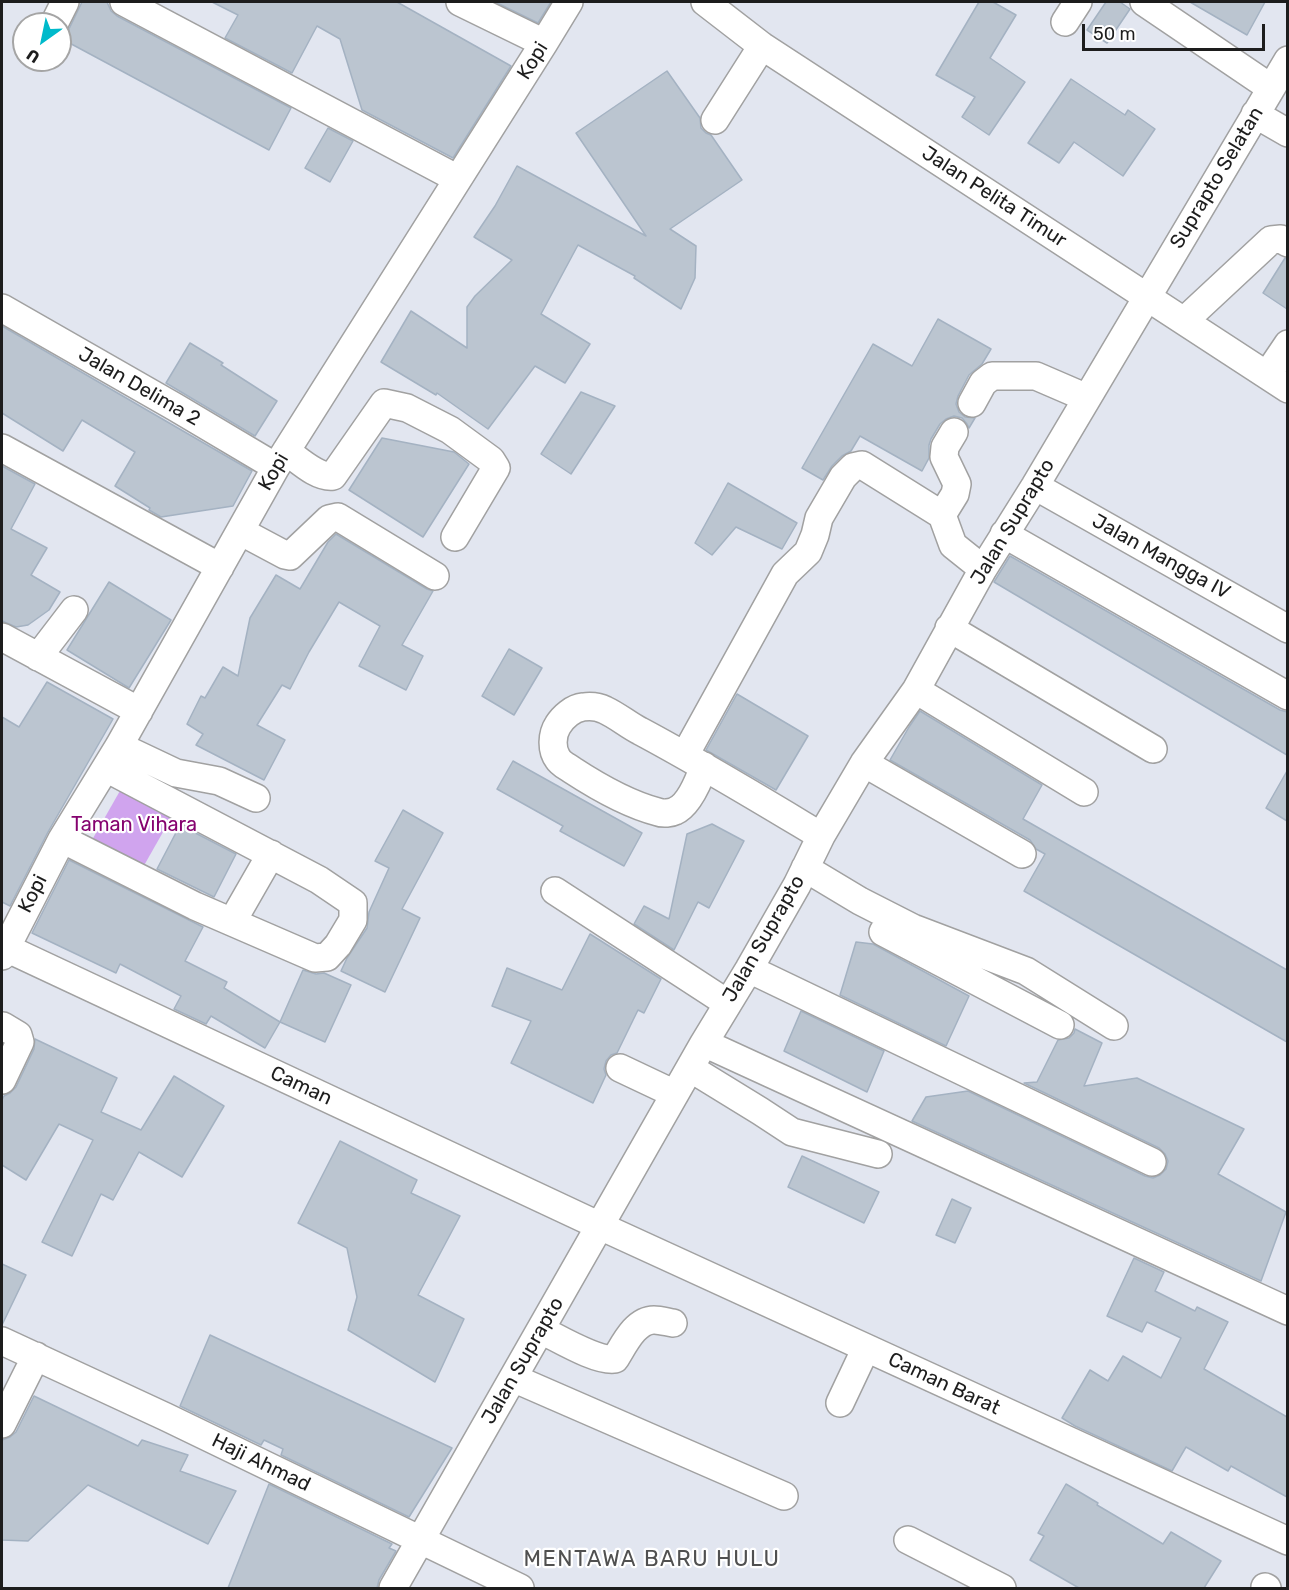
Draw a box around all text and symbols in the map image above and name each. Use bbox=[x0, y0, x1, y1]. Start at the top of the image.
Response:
north arrow bbox=[12, 12, 72, 72]
scale bar bbox=[1085, 12, 1268, 50]
text: 50 m bbox=[1093, 23, 1136, 45]
street label: Kopi bbox=[512, 38, 554, 84]
text: U bbox=[23, 45, 43, 67]
street label: Suprapto Selatan bbox=[1165, 103, 1269, 253]
street label: Jalan Pelita Timur bbox=[917, 141, 1071, 253]
street label: Jalan Delima 2 bbox=[74, 342, 204, 432]
street label: Kopi bbox=[254, 449, 294, 495]
street label: Jalan Suprapto bbox=[966, 455, 1060, 589]
street label: Jalan Mangga IV bbox=[1088, 509, 1234, 605]
park label: Taman Vihara bbox=[71, 813, 197, 837]
street label: Kopi bbox=[13, 871, 53, 917]
street label: Jalan Suprapto bbox=[718, 871, 810, 1007]
street label: Caman bbox=[266, 1061, 336, 1111]
street label: Jalan Suprapto bbox=[477, 1293, 569, 1429]
street label: Caman Barat bbox=[884, 1348, 1004, 1420]
street label: Haji Ahmad bbox=[208, 1429, 314, 1497]
district label: MENTAWA BARU HULU bbox=[523, 1547, 781, 1573]

